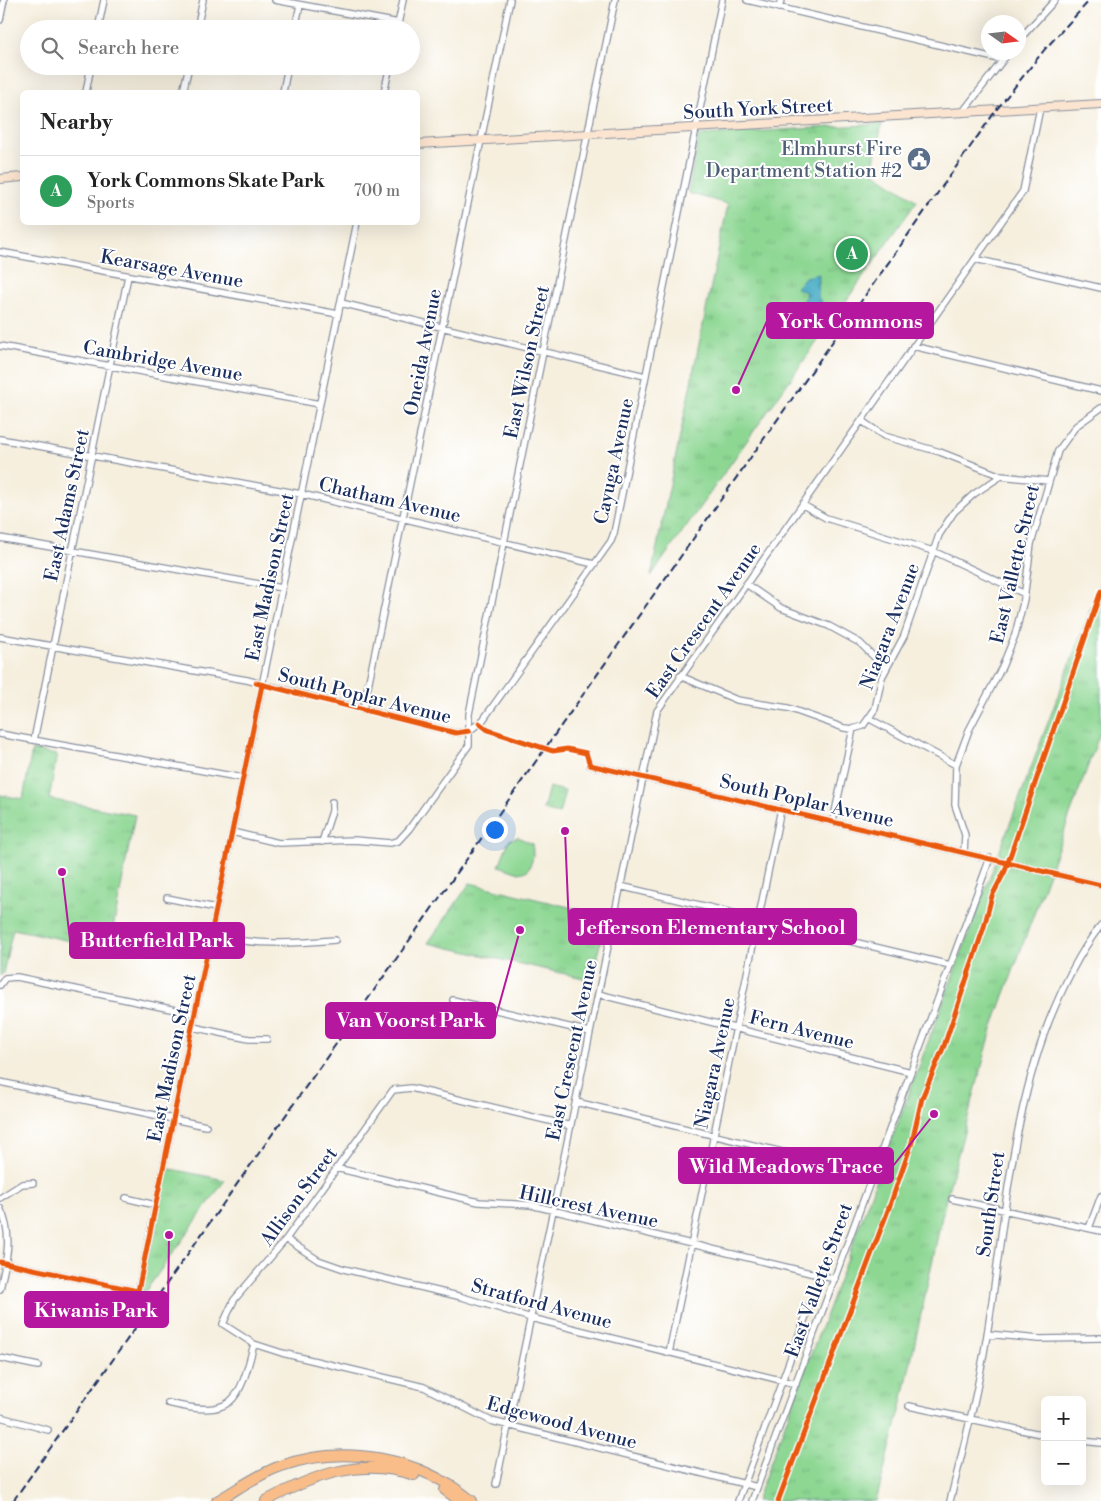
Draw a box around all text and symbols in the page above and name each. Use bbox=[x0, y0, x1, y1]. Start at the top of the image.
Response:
north arrow bbox=[981, 15, 1026, 60]
search box bbox=[20, 20, 420, 75]
icon: search bbox=[38, 34, 66, 62]
text: Search here bbox=[78, 36, 179, 60]
street label: South York Street bbox=[683, 93, 834, 125]
text: Nearby bbox=[40, 110, 113, 136]
place label: Elmhurst Fire Department Station #2 bbox=[706, 137, 902, 183]
public building icon: Elmhurst Fire Department Station #2 bbox=[906, 146, 932, 172]
text: York Commons Skate Park bbox=[87, 169, 325, 193]
text: A bbox=[50, 181, 62, 201]
text: 700 m bbox=[354, 181, 400, 201]
text: Sports bbox=[87, 193, 134, 213]
pin: A bbox=[836, 235, 868, 273]
street label: Kearsage Avenue bbox=[98, 245, 245, 293]
street label: East Wilson Street bbox=[499, 283, 555, 441]
street label: Oneida Avenue bbox=[399, 287, 447, 418]
callout: York Commons bbox=[767, 303, 933, 338]
text: York Commons bbox=[777, 310, 923, 335]
street label: Cambridge Avenue bbox=[81, 335, 244, 387]
street label: Cayuga Avenue bbox=[589, 396, 639, 527]
street label: East Adams Street bbox=[39, 426, 95, 584]
street label: Chatham Avenue bbox=[316, 472, 463, 528]
street label: East Vallette Street bbox=[985, 482, 1045, 646]
street label: East Madison Street bbox=[240, 491, 300, 663]
street label: East Crescent Avenue bbox=[641, 538, 767, 703]
street label: Niagara Avenue bbox=[855, 560, 925, 693]
street label: South Poplar Avenue bbox=[276, 663, 454, 729]
street label: South Poplar Avenue bbox=[717, 769, 896, 833]
your location bbox=[482, 817, 508, 843]
callout: Jefferson Elementary School bbox=[569, 909, 856, 944]
text: Jefferson Elementary School bbox=[575, 916, 846, 941]
callout: Butterfield Park bbox=[70, 923, 244, 958]
text: Butterfield Park bbox=[80, 929, 235, 954]
street label: East Crescent Avenue bbox=[541, 957, 603, 1143]
street label: East Madison Street bbox=[142, 972, 202, 1144]
street label: Niagara Avenue bbox=[689, 995, 741, 1131]
callout: Van Voorst Park bbox=[326, 1003, 495, 1038]
street label: Fern Avenue bbox=[747, 1005, 857, 1055]
text: Van Voorst Park bbox=[336, 1009, 486, 1034]
street label: Allison Street bbox=[254, 1142, 343, 1252]
callout: Wild Meadows Trace bbox=[679, 1148, 893, 1183]
street label: South Street bbox=[972, 1150, 1010, 1258]
text: Wild Meadows Trace bbox=[688, 1155, 883, 1180]
street label: Hillcrest Avenue bbox=[517, 1181, 661, 1233]
street label: East Vallette Street bbox=[780, 1200, 858, 1361]
street label: Stratford Avenue bbox=[469, 1274, 615, 1334]
callout: Kiwanis Park bbox=[25, 1292, 168, 1327]
text: Kiwanis Park bbox=[34, 1299, 159, 1324]
street label: Edgewood Avenue bbox=[484, 1391, 640, 1455]
map controls bbox=[1041, 1396, 1086, 1486]
button: + bbox=[1041, 1396, 1086, 1441]
button: − bbox=[1041, 1441, 1086, 1486]

